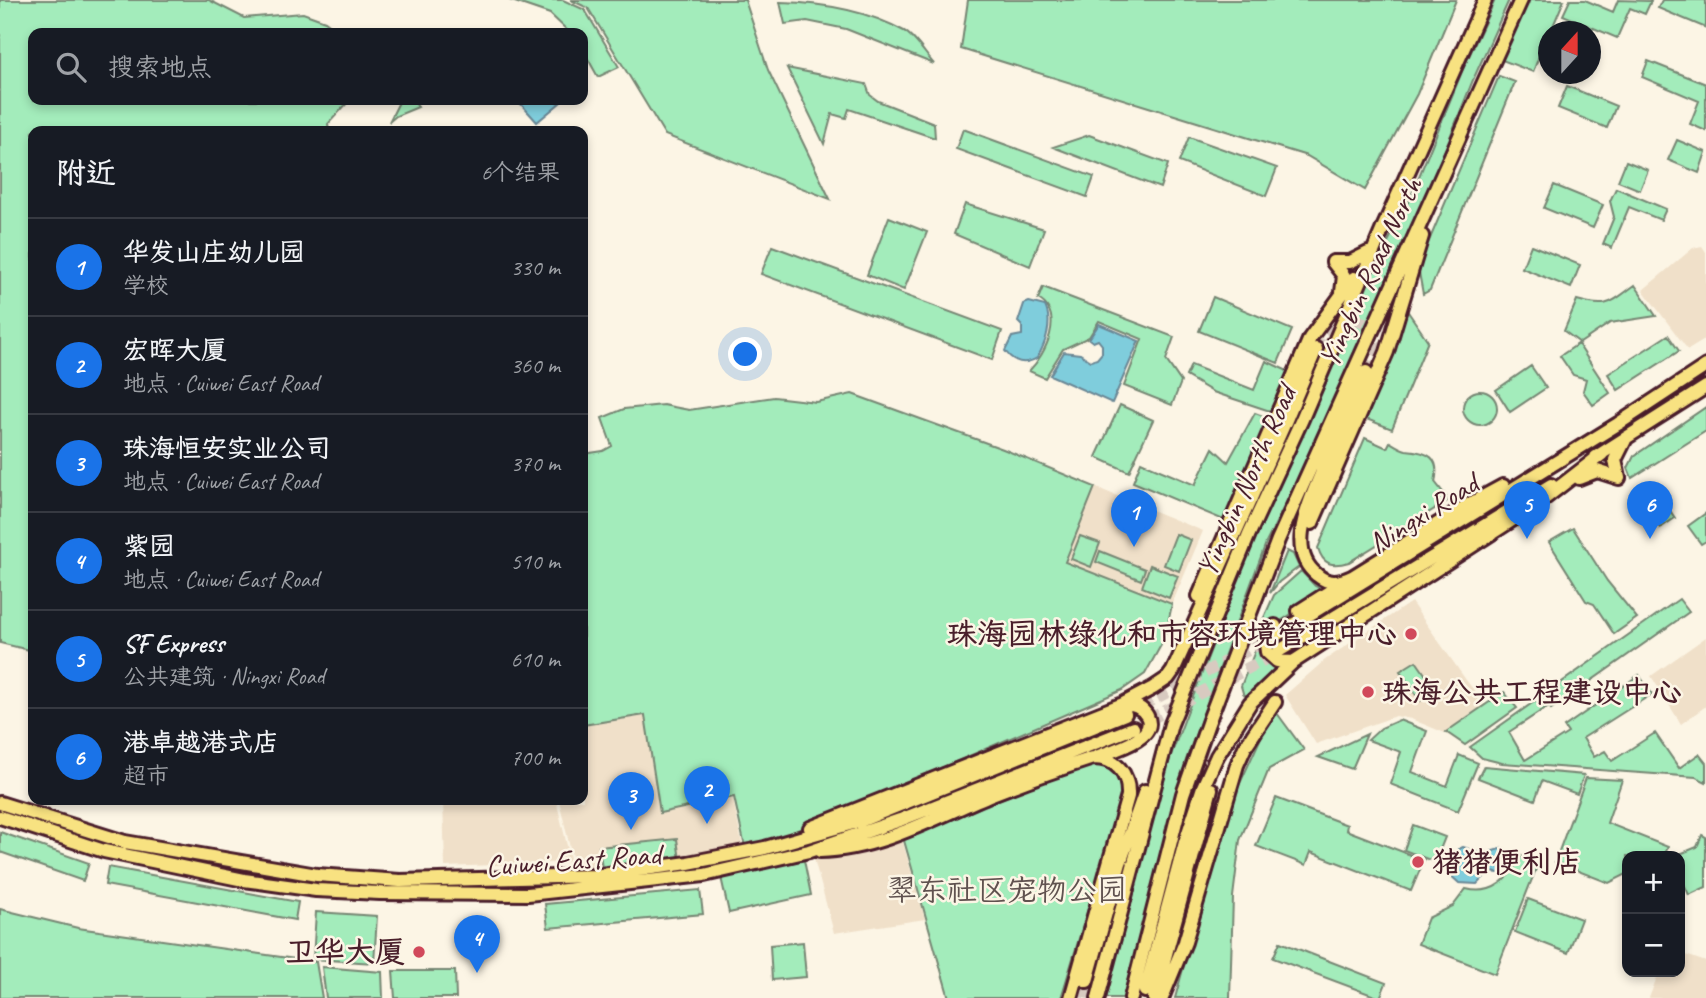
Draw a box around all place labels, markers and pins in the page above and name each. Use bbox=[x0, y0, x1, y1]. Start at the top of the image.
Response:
pin: 5 bbox=[1504, 481, 1550, 539]
pin: 6 bbox=[1627, 481, 1673, 539]
pin: 1 bbox=[1111, 489, 1157, 547]
place label: 珠海园林绿化和市容环境管理中心 bbox=[947, 615, 1397, 653]
marker: 珠海园林绿化和市容环境管理中心 bbox=[1403, 626, 1419, 642]
place label: 珠海公共工程建设中心 bbox=[1382, 673, 1682, 711]
marker: 珠海公共工程建设中心 bbox=[1360, 684, 1376, 700]
pin: 2 bbox=[684, 766, 730, 824]
pin: 3 bbox=[608, 772, 654, 830]
place label: 猪猪便利店 bbox=[1432, 843, 1582, 881]
marker: 猪猪便利店 bbox=[1410, 854, 1426, 870]
pin: 4 bbox=[454, 915, 500, 973]
place label: 卫华大厦 bbox=[285, 933, 405, 971]
marker: 卫华大厦 bbox=[411, 944, 427, 960]

